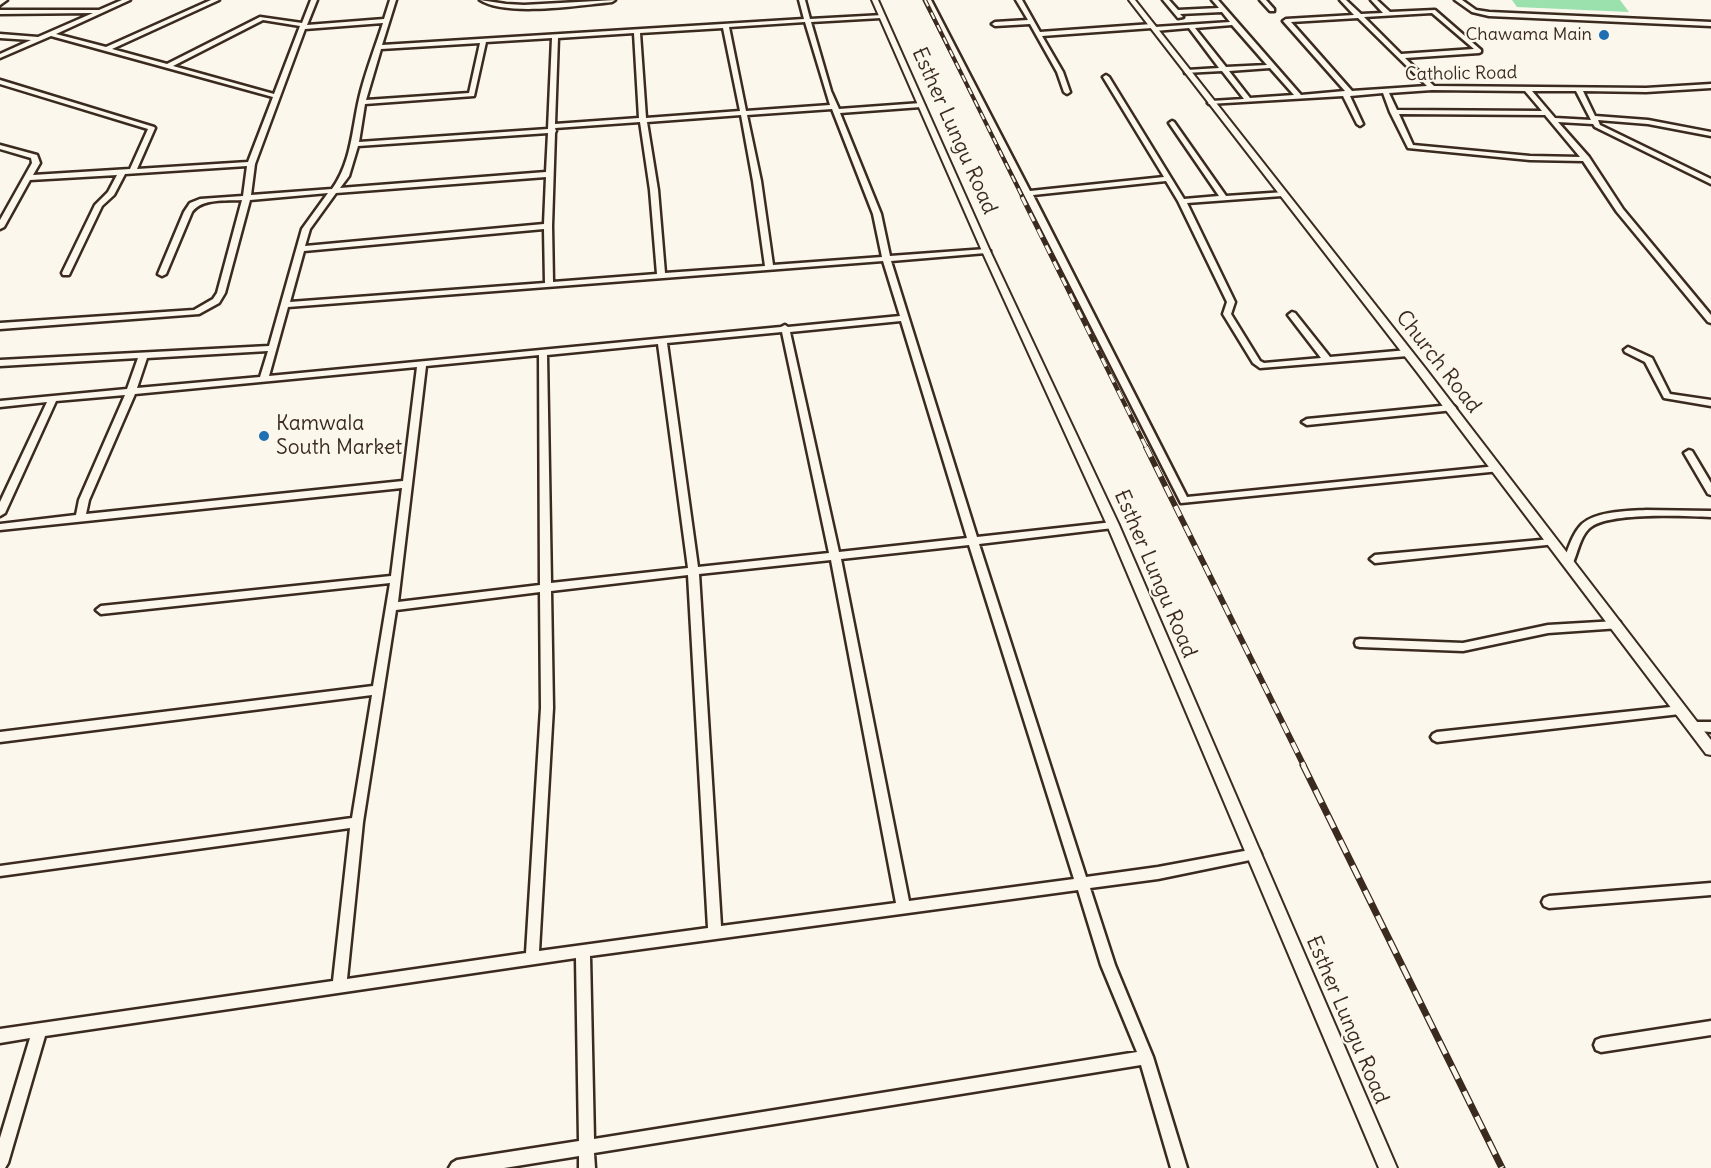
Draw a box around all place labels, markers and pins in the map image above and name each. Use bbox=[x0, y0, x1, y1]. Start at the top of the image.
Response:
place label: Chawama Main bbox=[1466, 24, 1592, 46]
marker: Chawama Main bbox=[1597, 28, 1611, 42]
place label: Kamwala South Market bbox=[276, 411, 402, 461]
marker: Kamwala South Market bbox=[257, 429, 271, 443]

